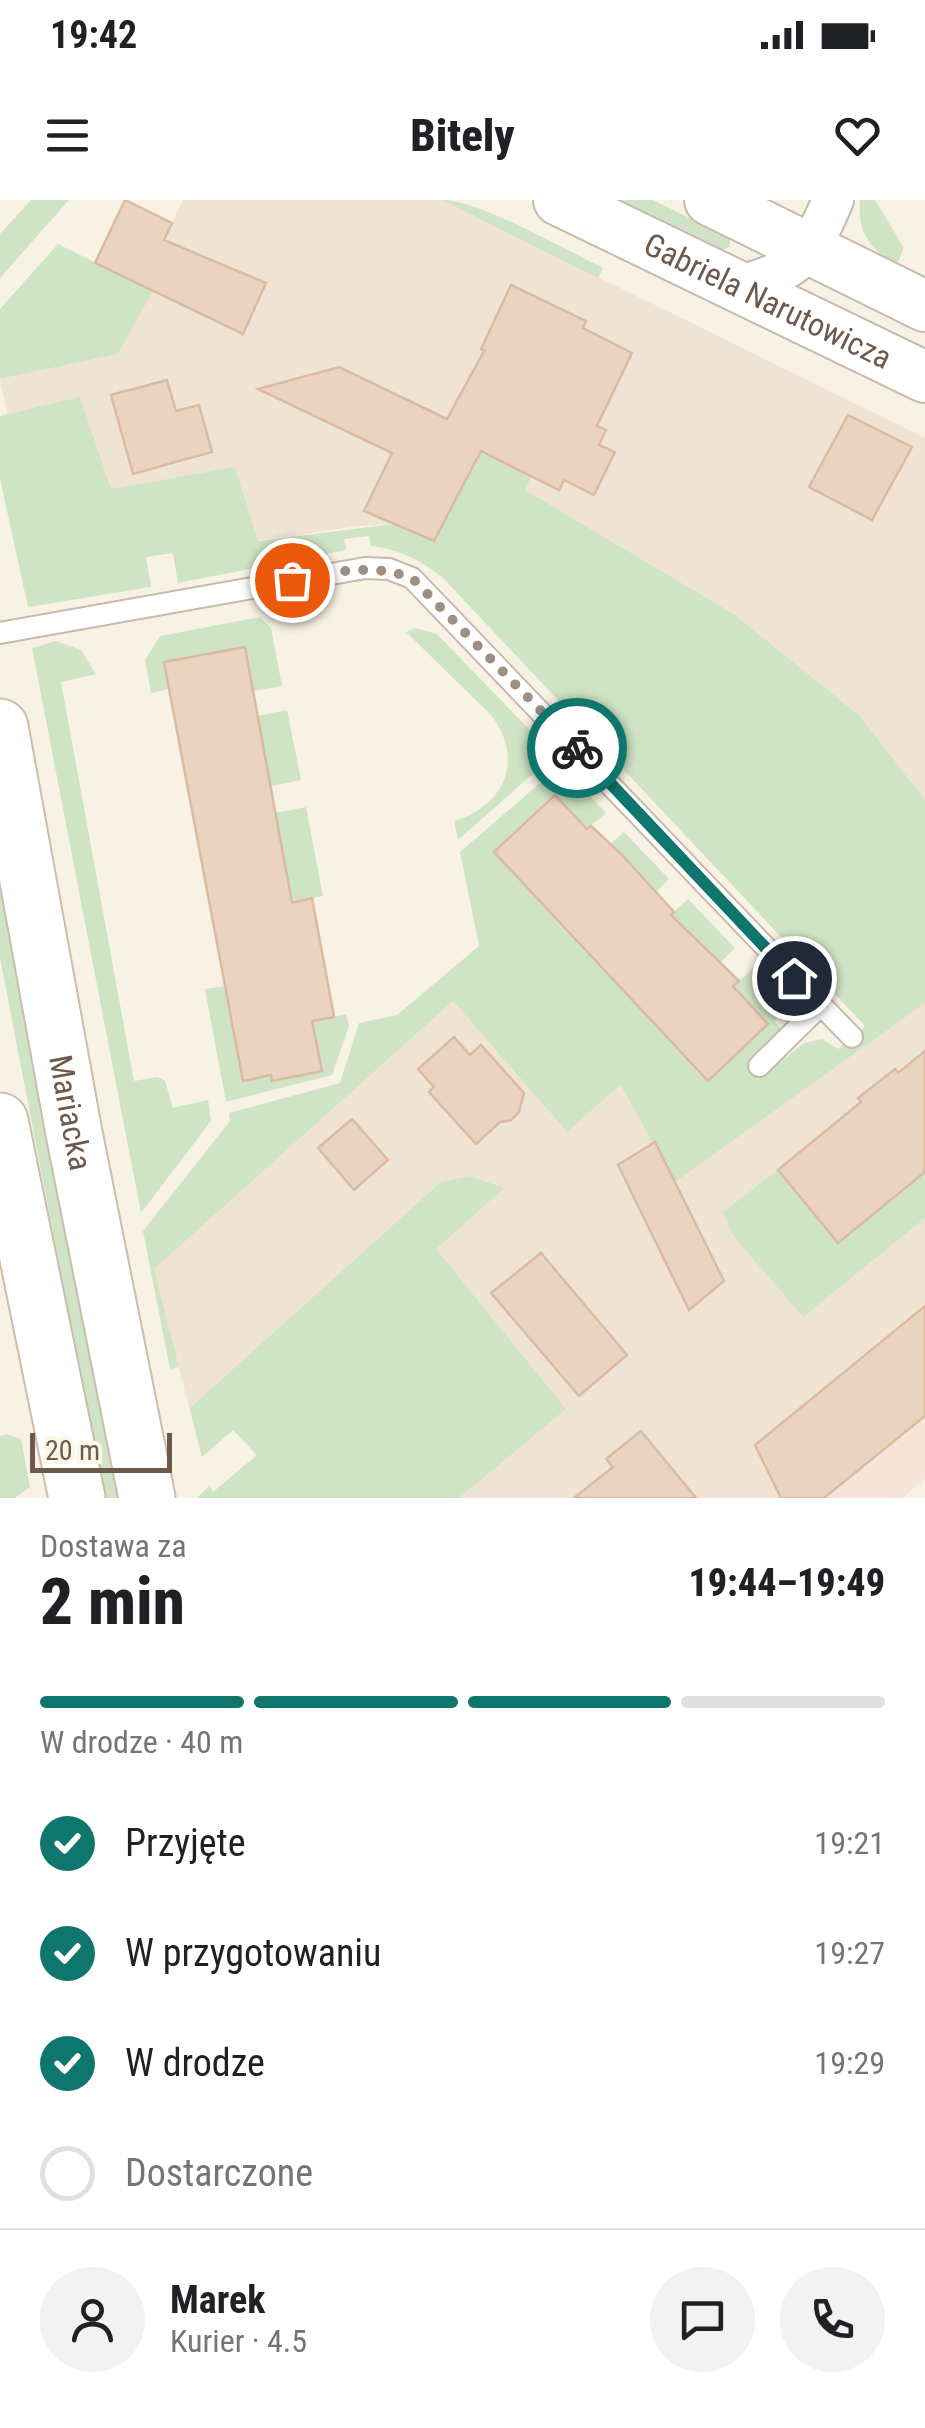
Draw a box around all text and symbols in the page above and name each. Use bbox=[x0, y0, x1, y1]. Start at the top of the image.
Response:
text: 19:42 bbox=[50, 13, 137, 57]
icon: menu bbox=[40, 108, 95, 163]
icon: heart bbox=[830, 108, 885, 163]
text: Bitely bbox=[410, 109, 515, 162]
street label: Gabriela Narutowicza bbox=[638, 225, 898, 377]
pin bbox=[250, 538, 335, 623]
icon: bag bbox=[265, 553, 320, 608]
courier bbox=[527, 698, 627, 798]
icon: bike bbox=[550, 721, 605, 776]
pin bbox=[752, 936, 837, 1021]
icon: home bbox=[767, 951, 822, 1006]
street label: Mariacka bbox=[41, 1052, 100, 1174]
scale bar bbox=[30, 1428, 172, 1472]
text: 20 m bbox=[45, 1434, 100, 1467]
text: Dostawa za bbox=[40, 1527, 187, 1565]
text: 19:44–19:49 bbox=[688, 1561, 885, 1605]
text: 2 min bbox=[40, 1564, 185, 1640]
text: W drodze · 40 m bbox=[40, 1723, 243, 1761]
icon: check bbox=[40, 1816, 95, 1871]
text: Przyjęte bbox=[125, 1821, 246, 1865]
text: 19:21 bbox=[814, 1824, 885, 1862]
icon: check bbox=[40, 1926, 95, 1981]
text: W przygotowaniu bbox=[125, 1931, 381, 1975]
text: 19:27 bbox=[814, 1934, 885, 1972]
icon: check bbox=[40, 2036, 95, 2091]
text: W drodze bbox=[125, 2041, 265, 2085]
text: 19:29 bbox=[814, 2044, 885, 2082]
text: Dostarczone bbox=[125, 2151, 313, 2195]
button: person bbox=[40, 2267, 145, 2372]
button: chat bbox=[650, 2267, 755, 2372]
button: phone bbox=[780, 2267, 885, 2372]
text: Marek bbox=[170, 2278, 265, 2322]
text: Kurier · 4.5 bbox=[170, 2322, 307, 2360]

